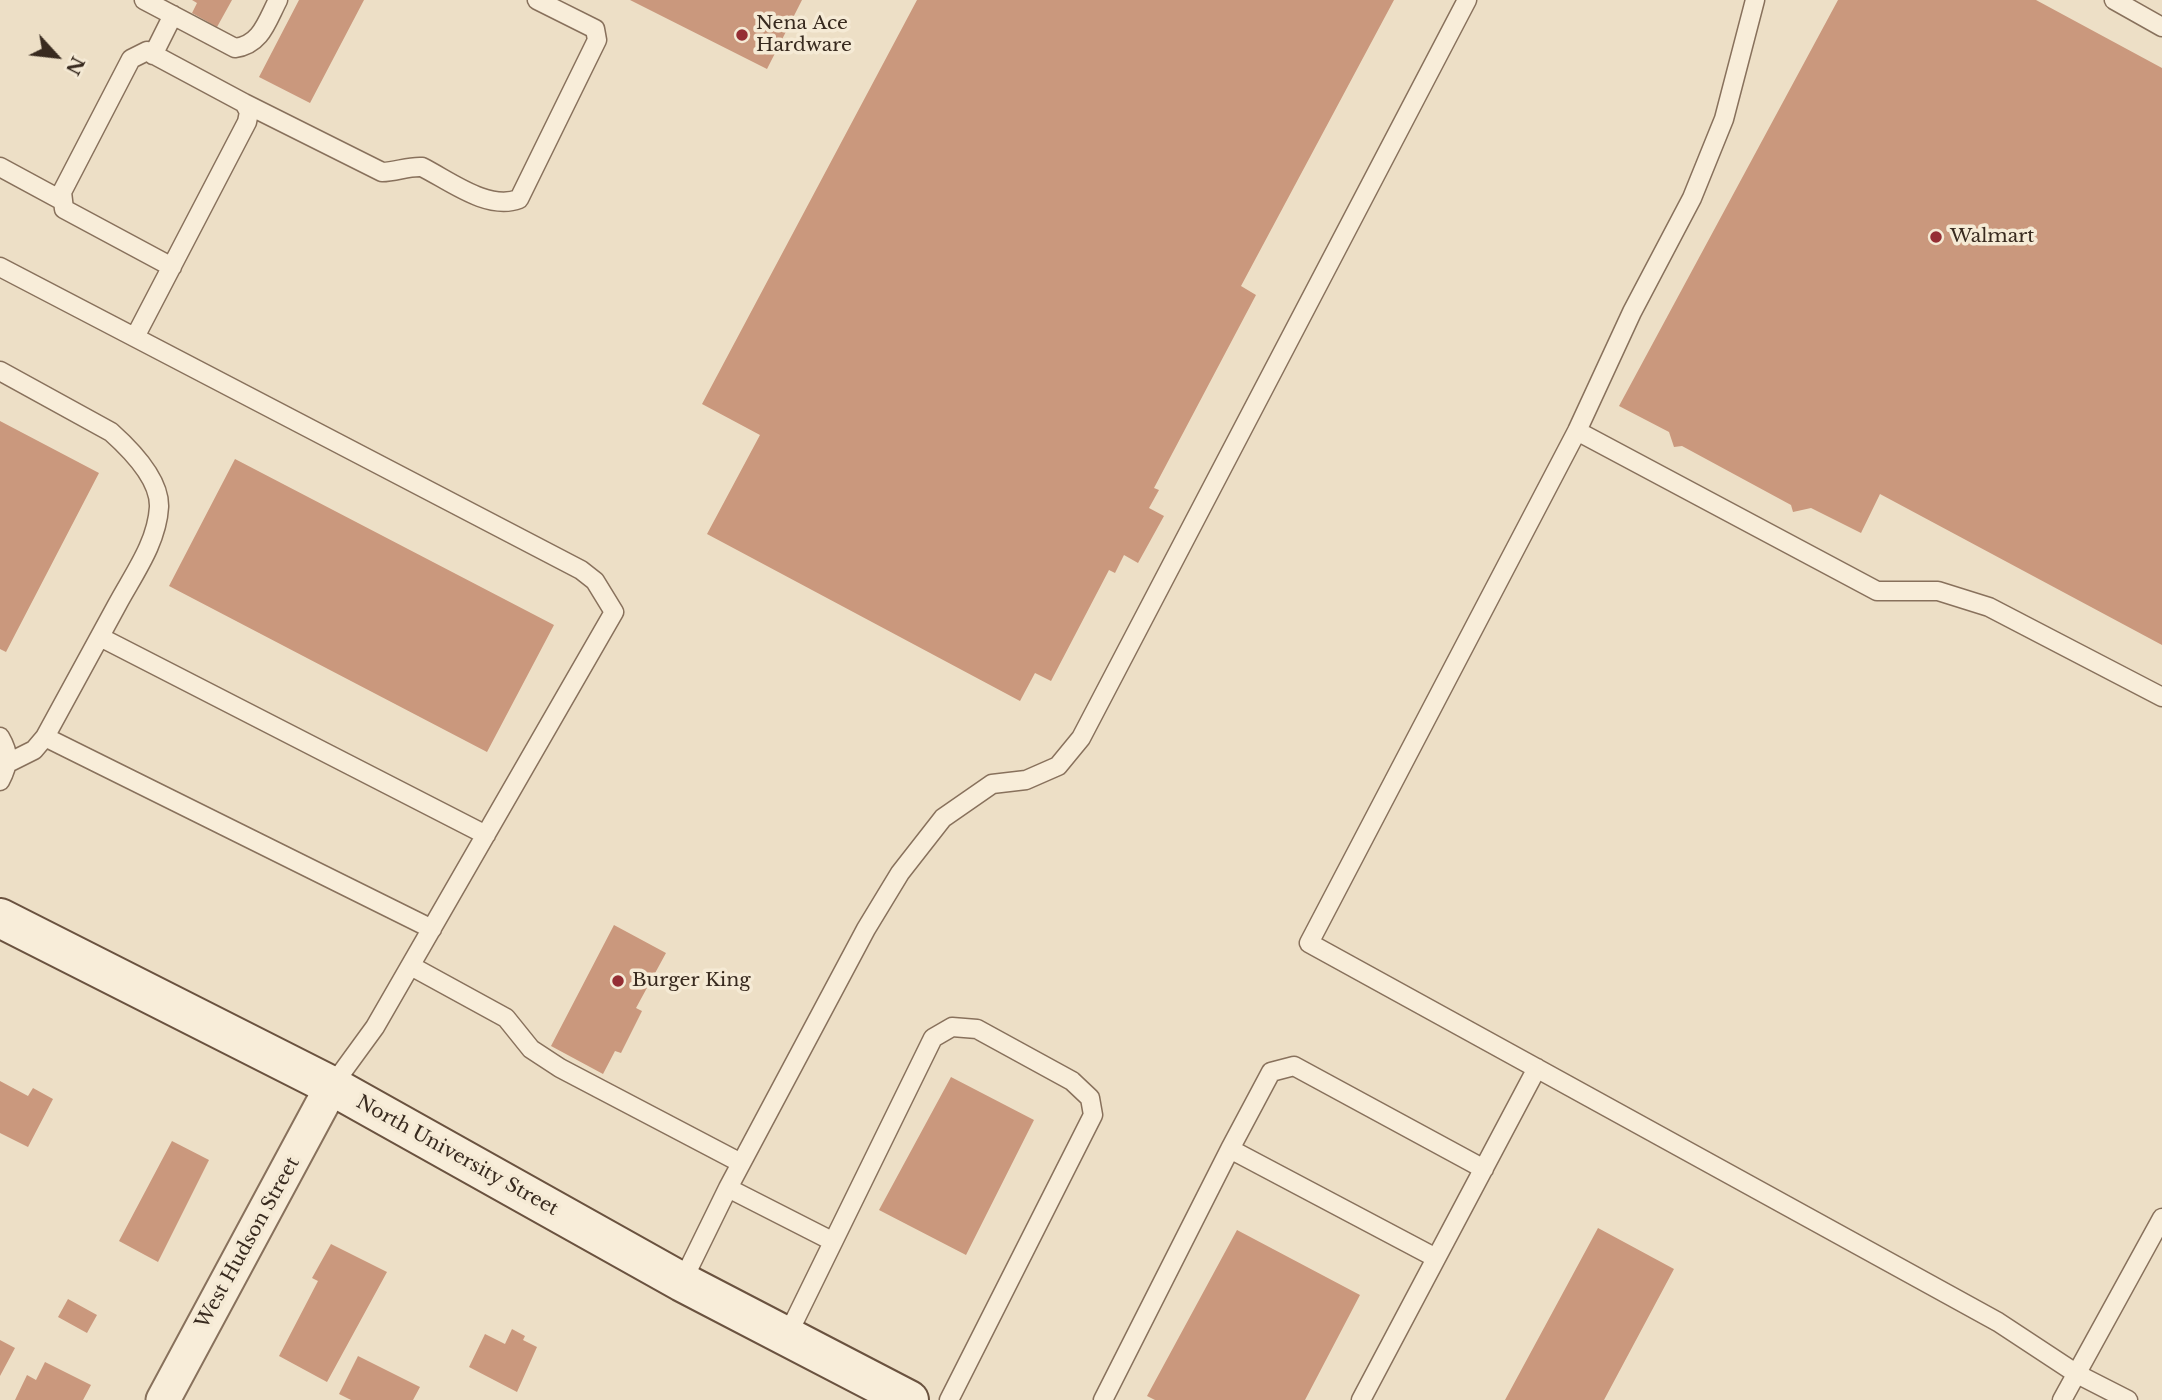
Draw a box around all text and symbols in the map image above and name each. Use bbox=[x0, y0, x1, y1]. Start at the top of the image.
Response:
place label: Nena Ace Hardware bbox=[756, 13, 852, 57]
north arrow bbox=[21, 21, 91, 91]
marker: Nena Ace Hardware bbox=[734, 27, 750, 43]
text: N bbox=[61, 53, 89, 79]
place label: Walmart bbox=[1950, 226, 2035, 248]
marker: Walmart bbox=[1928, 229, 1944, 245]
place label: Burger King bbox=[632, 970, 751, 992]
marker: Burger King bbox=[610, 973, 626, 989]
street label: North University Street bbox=[352, 1091, 562, 1221]
street label: West Hudson Street bbox=[191, 1153, 305, 1333]

